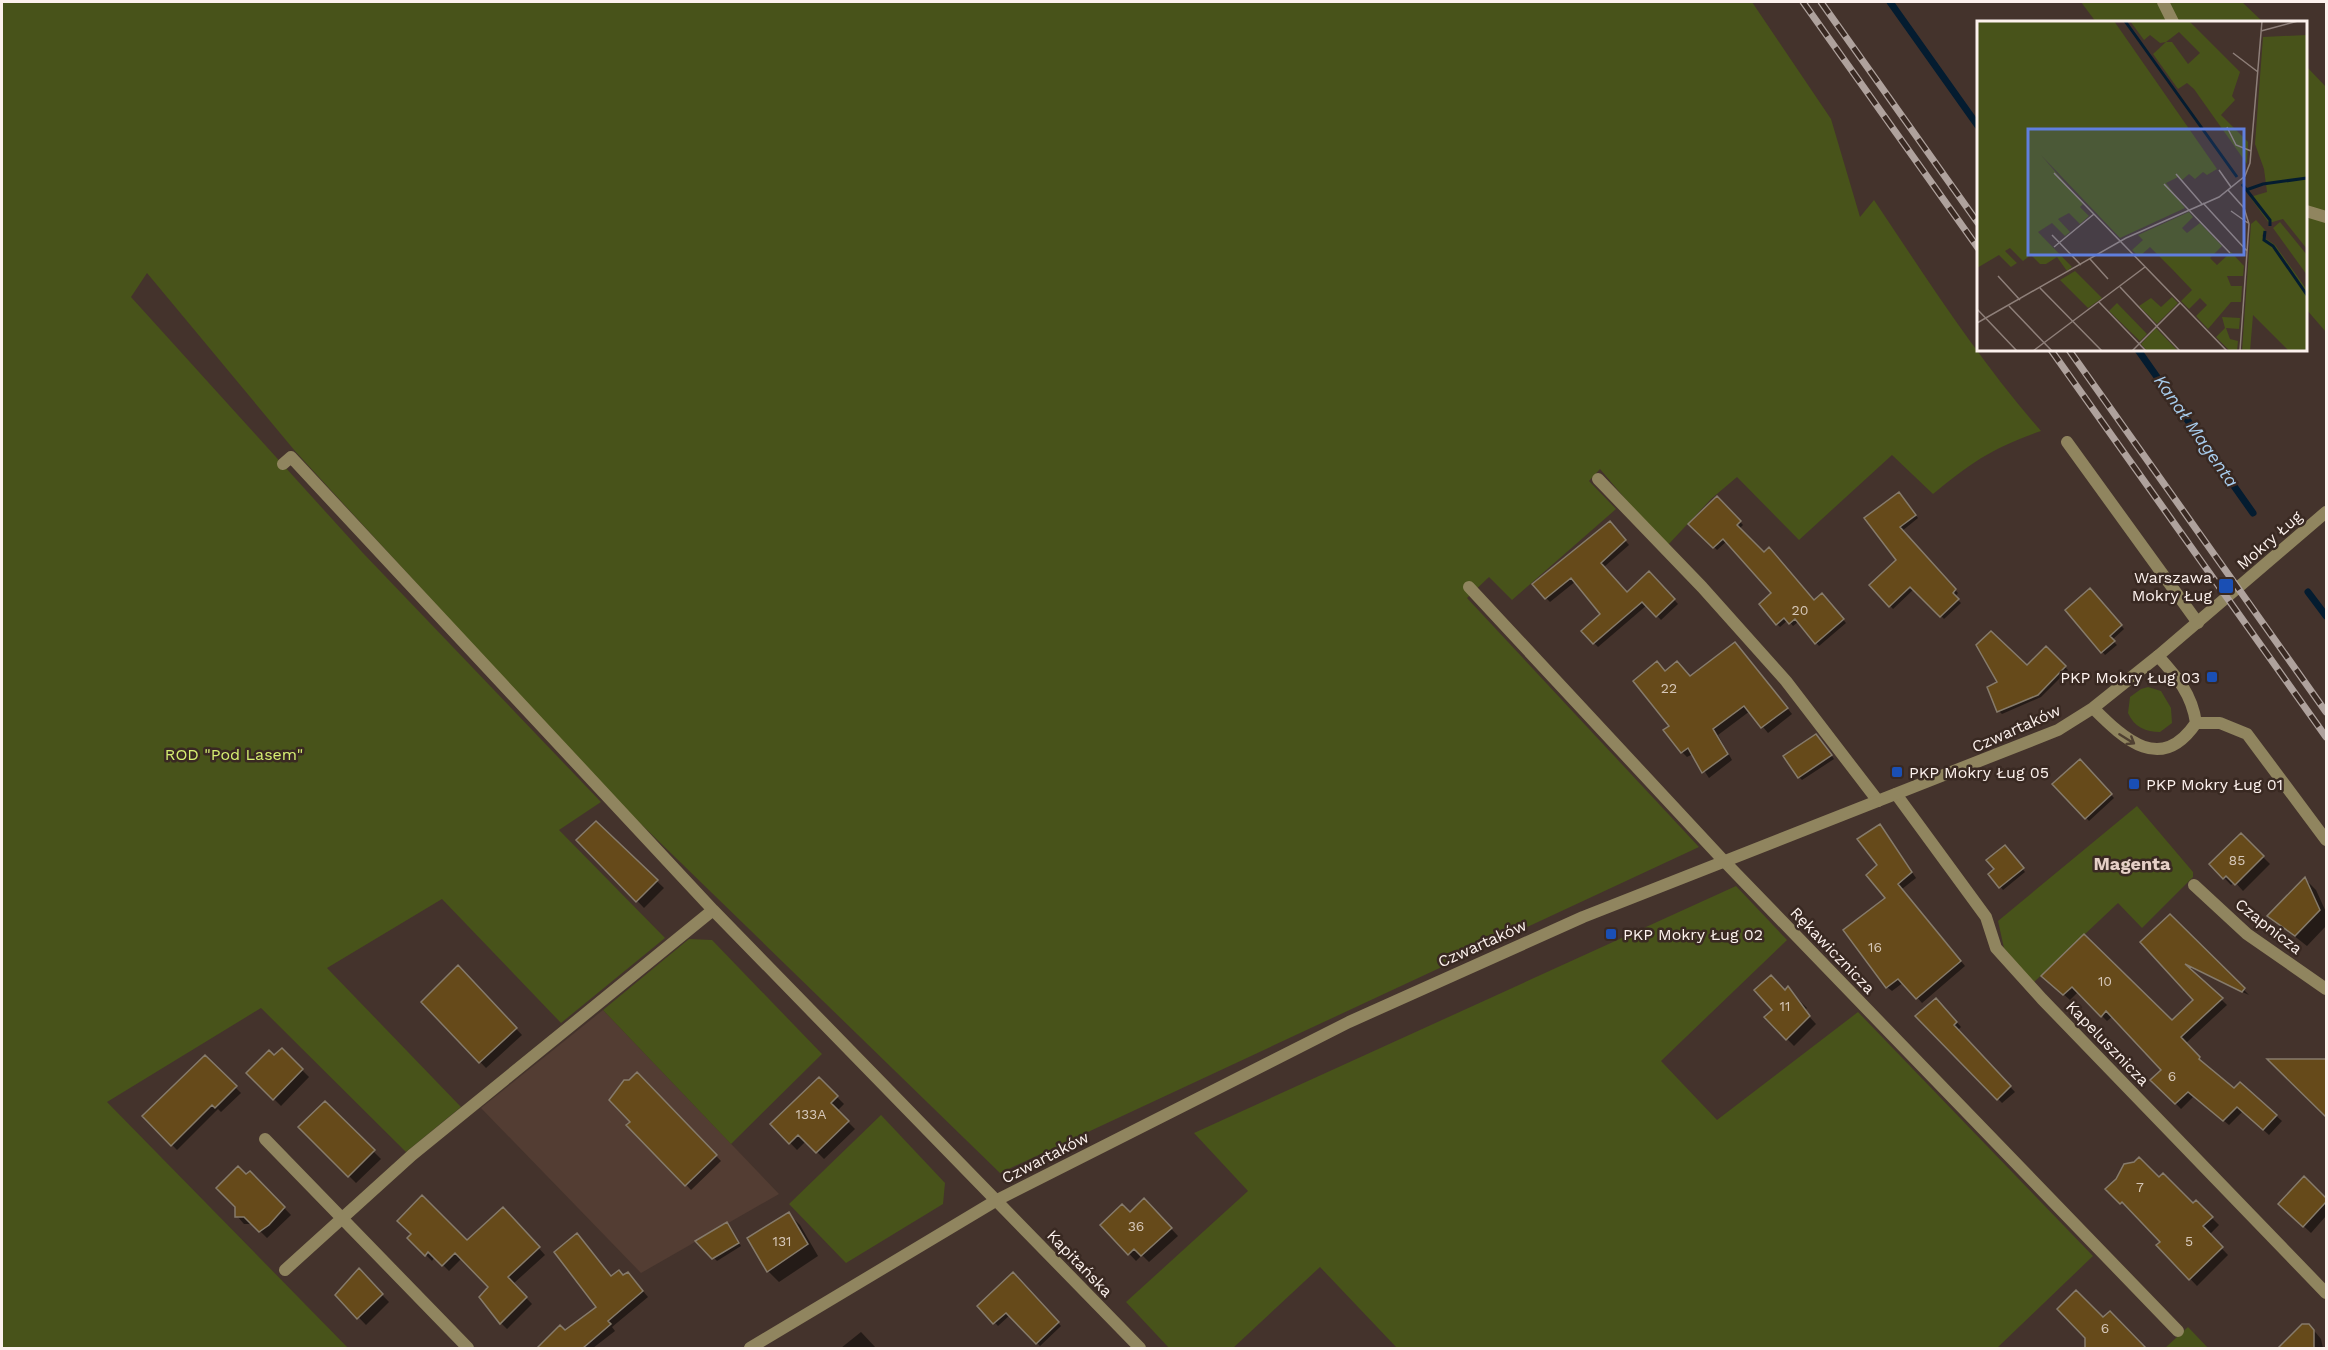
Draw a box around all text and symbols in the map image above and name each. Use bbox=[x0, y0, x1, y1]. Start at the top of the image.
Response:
inset map bbox=[1977, 21, 2307, 351]
water label: Kanał Magenta bbox=[2150, 370, 2243, 491]
street label: Mokry Ług bbox=[2233, 507, 2306, 574]
place label: Warszawa Mokry Ług bbox=[2132, 568, 2212, 605]
marker: Warszawa Mokry Ług bbox=[2217, 577, 2235, 595]
house number: 20 bbox=[1792, 602, 1808, 618]
place label: PKP Mokry Ług 03 bbox=[2060, 668, 2200, 687]
marker: PKP Mokry Ług 03 bbox=[2205, 670, 2219, 684]
house number: 22 bbox=[1661, 680, 1677, 696]
street label: Czwartaków bbox=[1969, 700, 2064, 756]
one-way arrow bbox=[2118, 734, 2135, 746]
park label: ROD "Pod Lasem" bbox=[165, 745, 303, 764]
place label: PKP Mokry Ług 05 bbox=[1909, 763, 2049, 782]
marker: PKP Mokry Ług 05 bbox=[1890, 765, 1904, 779]
place label: PKP Mokry Ług 01 bbox=[2146, 775, 2283, 794]
marker: PKP Mokry Ług 01 bbox=[2127, 777, 2141, 791]
house number: 85 bbox=[2229, 852, 2245, 868]
district label: Magenta bbox=[2094, 853, 2171, 874]
street label: Czapnicza bbox=[2232, 894, 2306, 958]
street label: Rękawicznicza bbox=[1786, 903, 1879, 998]
street label: Czwartaków bbox=[1435, 915, 1530, 971]
place label: PKP Mokry Ług 02 bbox=[1623, 925, 1763, 944]
marker: PKP Mokry Ług 02 bbox=[1604, 927, 1618, 941]
house number: 16 bbox=[1868, 939, 1882, 955]
house number: 10 bbox=[2098, 973, 2112, 989]
street label: Kapelusznicza bbox=[2062, 997, 2153, 1090]
house number: 11 bbox=[1780, 998, 1790, 1014]
house number: 6 bbox=[2168, 1068, 2176, 1084]
house number: 133A bbox=[795, 1106, 827, 1122]
street label: Czwartaków bbox=[999, 1127, 1092, 1187]
house number: 7 bbox=[2136, 1179, 2144, 1195]
house number: 36 bbox=[1128, 1218, 1144, 1234]
street label: Kapitańska bbox=[1043, 1226, 1116, 1301]
house number: 131 bbox=[772, 1233, 792, 1249]
house number: 5 bbox=[2185, 1233, 2193, 1249]
house number: 6 bbox=[2101, 1320, 2109, 1336]

